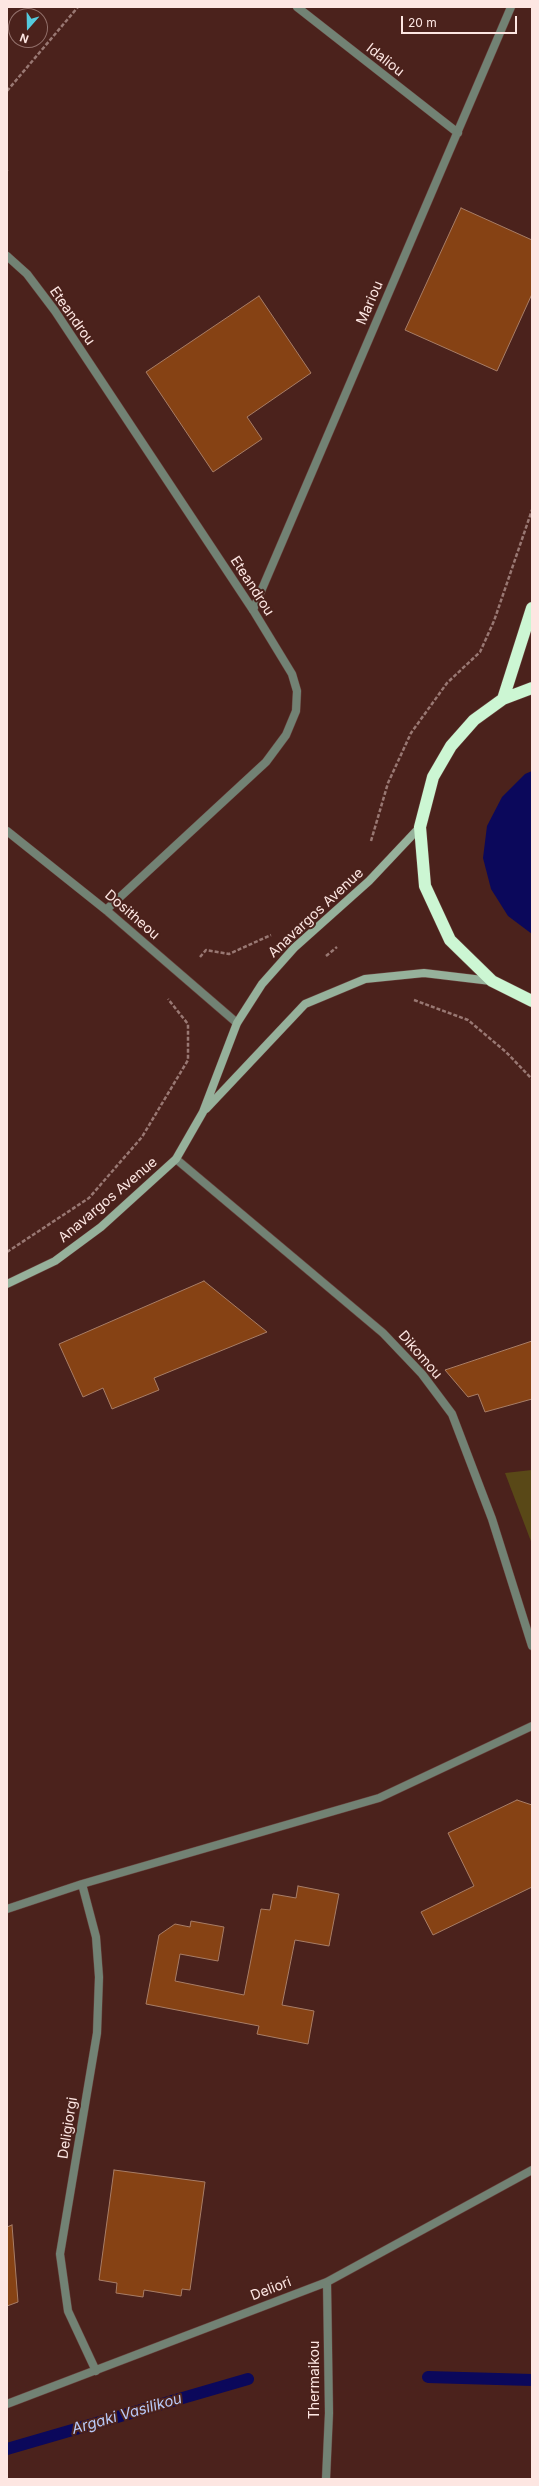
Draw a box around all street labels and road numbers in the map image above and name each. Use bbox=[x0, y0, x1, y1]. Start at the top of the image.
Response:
street label: Idaliou bbox=[363, 40, 407, 80]
street label: Mariou bbox=[353, 279, 387, 327]
street label: Eteandrou bbox=[46, 284, 98, 348]
street label: Eteandrou bbox=[227, 553, 277, 619]
street label: Anavargos Avenue bbox=[265, 865, 367, 961]
street label: Dositheou bbox=[101, 887, 163, 943]
street label: Anavargos Avenue bbox=[55, 1154, 161, 1246]
street label: Dikomou bbox=[395, 1328, 445, 1382]
street label: Deligiorgi bbox=[55, 2096, 81, 2160]
street label: Deliori bbox=[248, 2274, 294, 2304]
street label: Thermaikou bbox=[307, 2341, 323, 2419]

